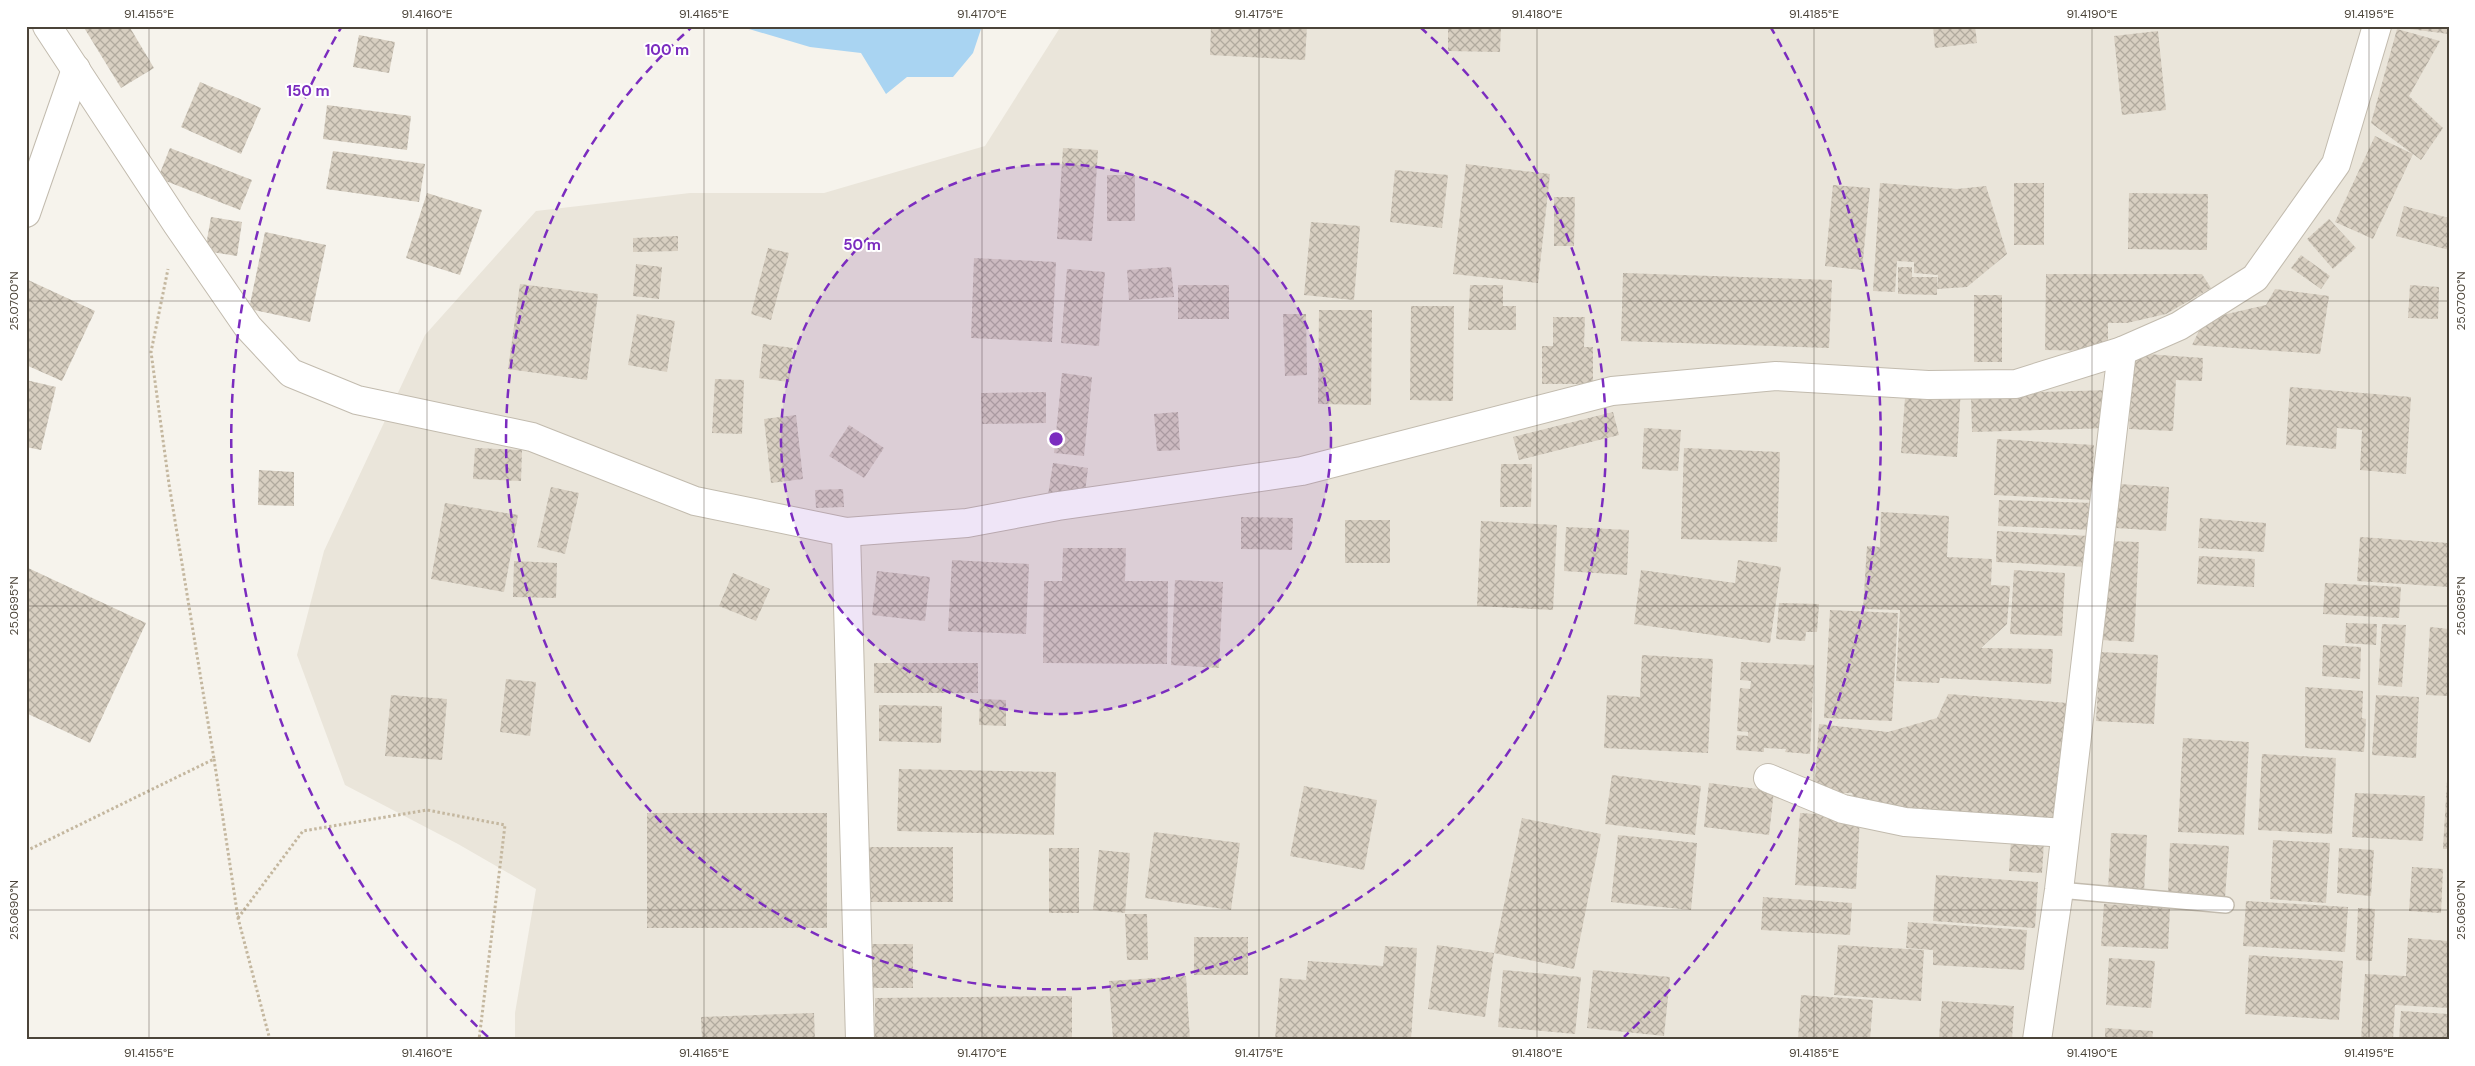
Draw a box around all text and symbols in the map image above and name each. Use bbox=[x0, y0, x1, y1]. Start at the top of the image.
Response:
text: 91.4155°E bbox=[124, 6, 174, 22]
text: 91.4160°E bbox=[401, 6, 453, 22]
text: 91.4165°E bbox=[679, 6, 729, 22]
text: 91.4170°E bbox=[957, 6, 1007, 22]
text: 91.4175°E bbox=[1235, 6, 1284, 22]
text: 91.4180°E bbox=[1512, 6, 1563, 22]
text: 91.4185°E bbox=[1789, 6, 1839, 22]
text: 91.4190°E bbox=[2066, 6, 2118, 22]
text: 91.4195°E bbox=[2344, 6, 2394, 22]
text: 100 m bbox=[645, 40, 689, 60]
text: 150 m bbox=[287, 81, 330, 101]
text: 50 m bbox=[843, 235, 881, 255]
text: 25.0700°N bbox=[6, 271, 22, 331]
text: 25.0700°N bbox=[2453, 271, 2469, 331]
centre of rings bbox=[1047, 430, 1065, 448]
text: 25.0695°N bbox=[6, 577, 22, 635]
text: 25.0695°N bbox=[2453, 577, 2469, 635]
text: 25.0690°N bbox=[6, 880, 22, 940]
text: 25.0690°N bbox=[2453, 880, 2469, 940]
text: 91.4155°E bbox=[124, 1045, 174, 1061]
text: 91.4160°E bbox=[401, 1045, 453, 1061]
text: 91.4165°E bbox=[679, 1045, 729, 1061]
text: 91.4170°E bbox=[957, 1045, 1007, 1061]
text: 91.4175°E bbox=[1235, 1045, 1284, 1061]
text: 91.4180°E bbox=[1512, 1045, 1563, 1061]
text: 91.4185°E bbox=[1789, 1045, 1839, 1061]
text: 91.4190°E bbox=[2066, 1045, 2118, 1061]
text: 91.4195°E bbox=[2344, 1045, 2394, 1061]

